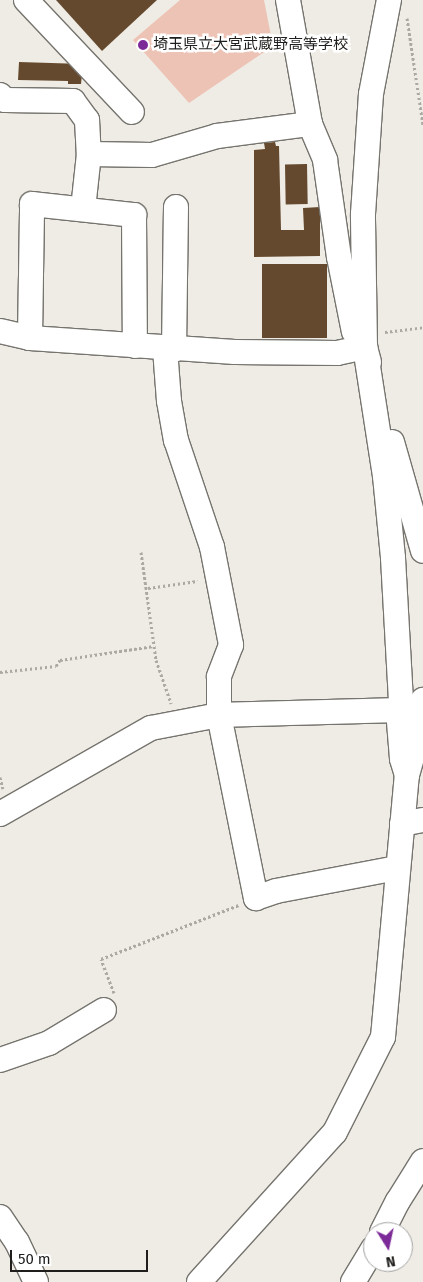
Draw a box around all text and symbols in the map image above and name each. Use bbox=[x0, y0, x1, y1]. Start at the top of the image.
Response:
place label: 埼玉県立大宮武蔵野高等学校 bbox=[153, 36, 348, 54]
marker: 埼玉県立大宮武蔵野高等学校 bbox=[137, 39, 149, 51]
north arrow bbox=[363, 1222, 413, 1272]
scale bar bbox=[12, 1240, 150, 1272]
text: 50 m bbox=[18, 1250, 51, 1268]
text: N bbox=[384, 1252, 397, 1270]

